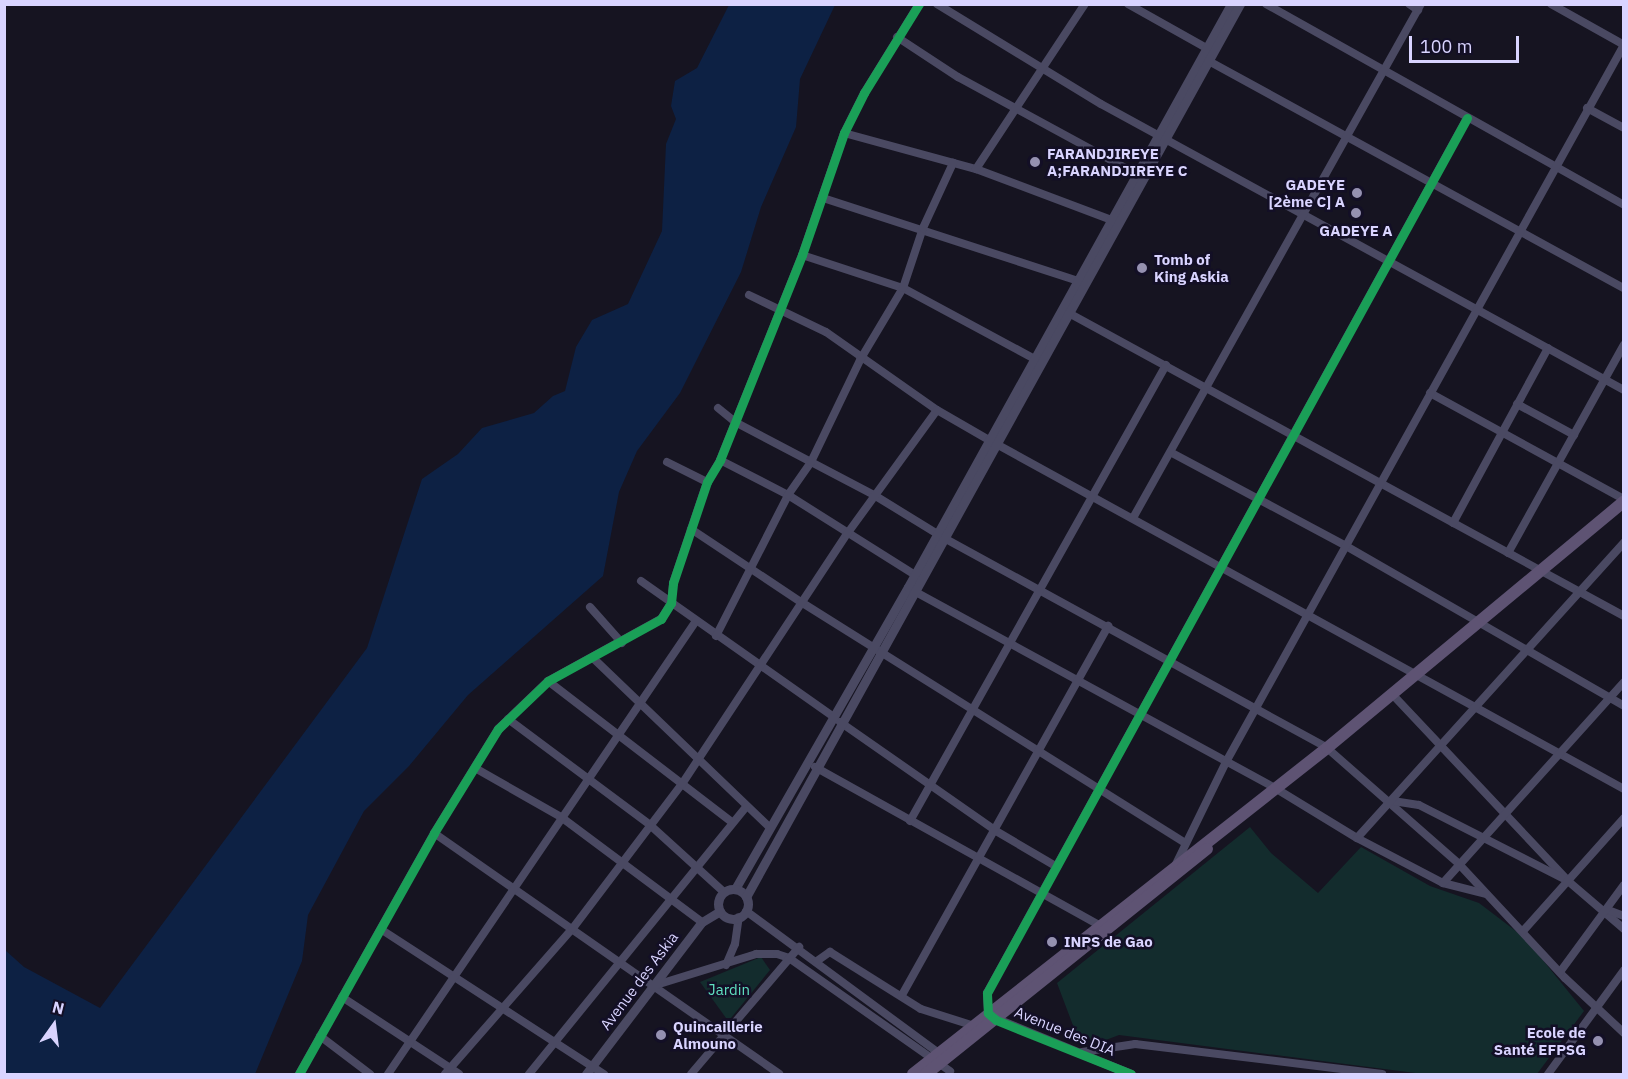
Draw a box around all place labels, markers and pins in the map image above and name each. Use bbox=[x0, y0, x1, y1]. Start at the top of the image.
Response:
place label: FARANDJIREYE A;FARANDJIREYE C bbox=[1047, 144, 1187, 179]
marker: FARANDJIREYE A;FARANDJIREYE C bbox=[1028, 155, 1042, 169]
place label: GADEYE [2ème C] A bbox=[1269, 175, 1345, 210]
marker: GADEYE [2ème C] A bbox=[1350, 186, 1364, 200]
marker: GADEYE A bbox=[1349, 206, 1363, 220]
place label: GADEYE A bbox=[1319, 222, 1393, 240]
place label: Tomb of King Askia bbox=[1154, 250, 1229, 285]
marker: Tomb of King Askia bbox=[1135, 261, 1149, 275]
place label: INPS de Gao bbox=[1064, 933, 1153, 951]
marker: INPS de Gao bbox=[1045, 935, 1059, 949]
place label: Quincaillerie Almouno bbox=[673, 1017, 763, 1052]
place label: Ecole de Santé EFPSG bbox=[1494, 1023, 1586, 1058]
marker: Quincaillerie Almouno bbox=[654, 1028, 668, 1042]
marker: Ecole de Santé EFPSG bbox=[1591, 1034, 1605, 1048]

